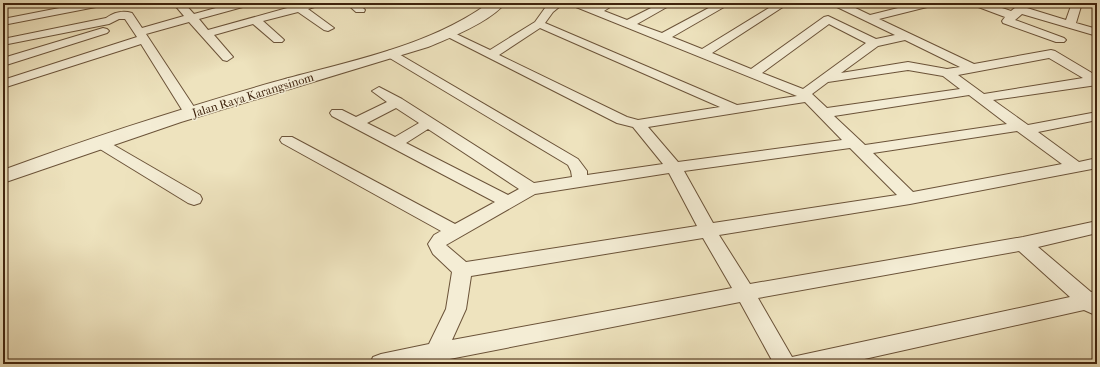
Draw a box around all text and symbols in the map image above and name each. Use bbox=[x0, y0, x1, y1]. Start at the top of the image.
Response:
street label: Jalan Raya Karangsinom bbox=[190, 70, 315, 120]

